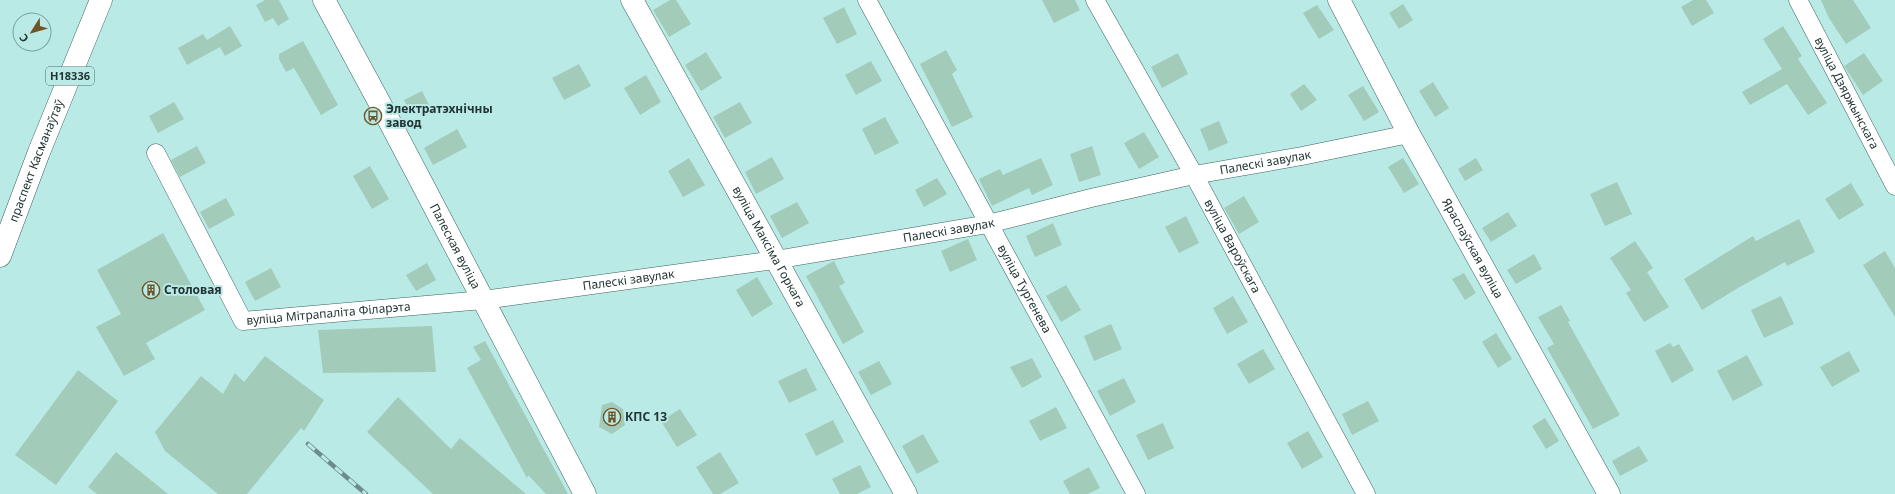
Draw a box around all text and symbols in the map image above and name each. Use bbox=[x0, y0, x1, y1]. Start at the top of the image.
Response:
north arrow bbox=[12, 12, 52, 52]
text: С bbox=[15, 31, 32, 46]
street label: вуліца Дзяржынскага bbox=[1811, 34, 1883, 152]
road number: Н18336 bbox=[46, 67, 94, 85]
street label: праспект Касманаўтаў bbox=[4, 96, 68, 224]
place label: Электратэхнічны завод bbox=[386, 100, 493, 131]
bus stop icon: Электратэхнічны завод bbox=[363, 106, 383, 126]
street label: Палескі завулак bbox=[1218, 145, 1313, 178]
street label: вуліца Максіма Горкага bbox=[729, 183, 810, 310]
street label: Яраслаўская вуліца bbox=[1438, 195, 1508, 301]
street label: вуліца Вароўскага bbox=[1201, 196, 1265, 296]
street label: Палеская вуліца bbox=[426, 200, 485, 292]
street label: Палескі завулак bbox=[902, 214, 997, 246]
street label: вуліца Тургенева bbox=[994, 241, 1056, 336]
street label: Палескі завулак bbox=[581, 265, 676, 294]
building icon: Столовая bbox=[141, 280, 161, 300]
place label: Столовая bbox=[164, 281, 222, 298]
street label: вуліца Мітрапаліта Філарэта bbox=[246, 297, 411, 329]
building icon: КПС 13 bbox=[602, 407, 622, 427]
place label: КПС 13 bbox=[625, 408, 667, 425]

